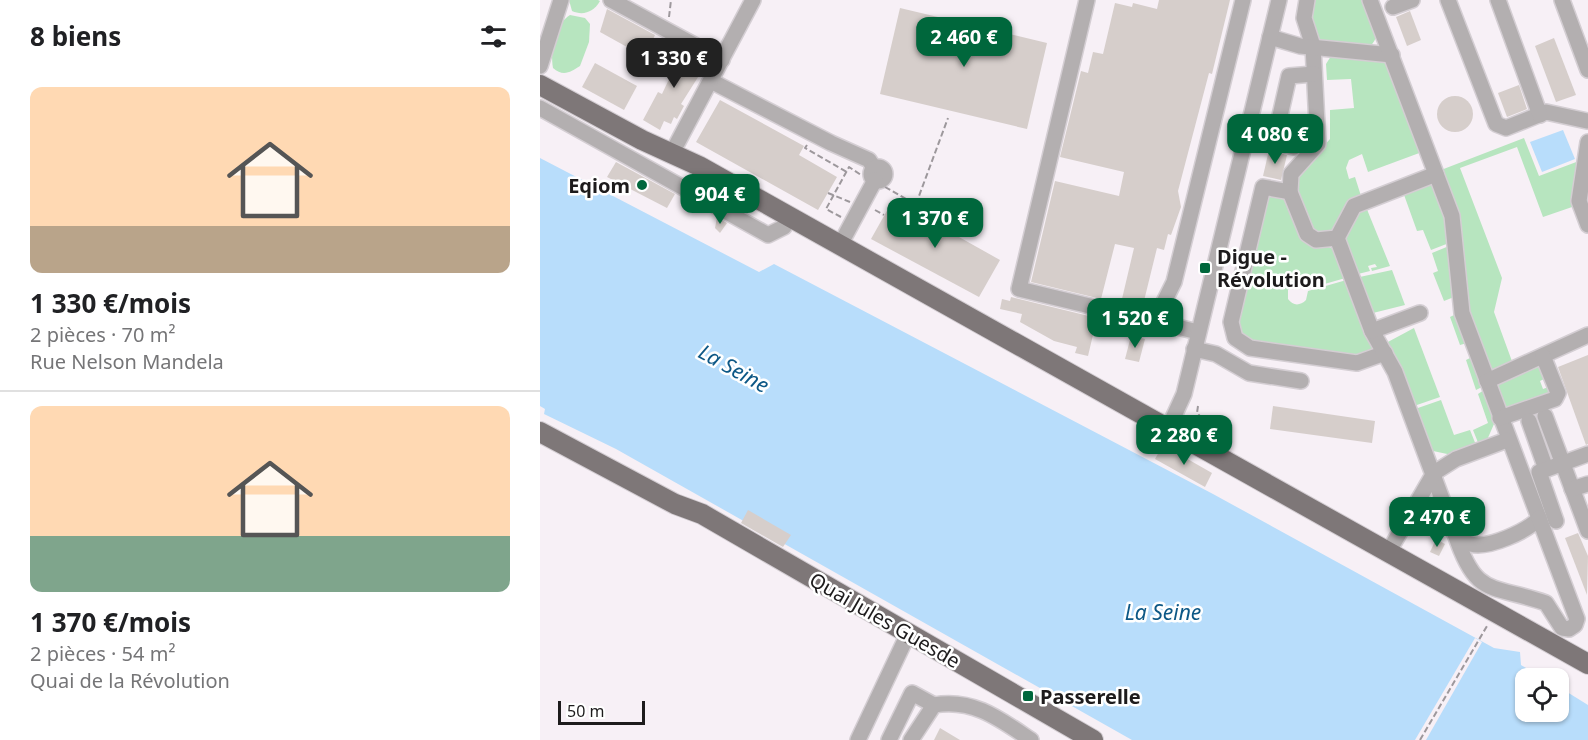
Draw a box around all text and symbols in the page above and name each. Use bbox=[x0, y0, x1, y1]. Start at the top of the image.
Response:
pin: 2 460 € bbox=[909, 17, 1019, 68]
text: 8 biens bbox=[30, 18, 121, 54]
icon: filters bbox=[477, 20, 510, 53]
text: 2 460 € bbox=[930, 23, 998, 50]
pin: 1 330 € bbox=[619, 38, 729, 89]
text: 1 330 € bbox=[640, 44, 708, 71]
pin: 4 080 € bbox=[1220, 114, 1330, 165]
text: 4 080 € bbox=[1241, 120, 1309, 147]
icon: home bbox=[216, 126, 324, 234]
place label: Eqiom bbox=[568, 172, 630, 199]
pin: 904 € bbox=[678, 174, 762, 225]
marker: Eqiom bbox=[635, 178, 649, 192]
text: 904 € bbox=[695, 180, 745, 207]
pin: 1 370 € bbox=[880, 198, 990, 249]
text: 1 370 € bbox=[901, 204, 969, 231]
place label: Digue - Révolution bbox=[1217, 243, 1325, 293]
marker: Digue - Révolution bbox=[1198, 261, 1212, 275]
text: 1 330 €/mois bbox=[30, 285, 191, 321]
pin: 1 520 € bbox=[1080, 298, 1190, 349]
text: 1 520 € bbox=[1101, 304, 1169, 331]
text: 2 pièces · 70 m² bbox=[30, 321, 175, 348]
water label: La Seine bbox=[694, 337, 774, 399]
text: Rue Nelson Mandela bbox=[30, 348, 224, 375]
pin: 2 280 € bbox=[1129, 415, 1239, 466]
text: 2 280 € bbox=[1150, 421, 1218, 448]
icon: home bbox=[216, 445, 324, 553]
pin: 2 470 € bbox=[1382, 497, 1492, 548]
text: 2 470 € bbox=[1403, 503, 1471, 530]
street label: Quai Jules Guesde bbox=[805, 566, 965, 674]
water label: La Seine bbox=[1125, 598, 1201, 626]
text: 1 370 €/mois bbox=[30, 604, 191, 640]
text: 2 pièces · 54 m² bbox=[30, 640, 175, 667]
text: Quai de la Révolution bbox=[30, 667, 230, 694]
map controls bbox=[1515, 668, 1569, 722]
button: locate bbox=[1515, 668, 1569, 722]
place label: Passerelle bbox=[1040, 683, 1141, 710]
marker: Passerelle bbox=[1021, 689, 1035, 703]
scale bar bbox=[558, 698, 645, 726]
text: 50 m bbox=[567, 700, 604, 722]

